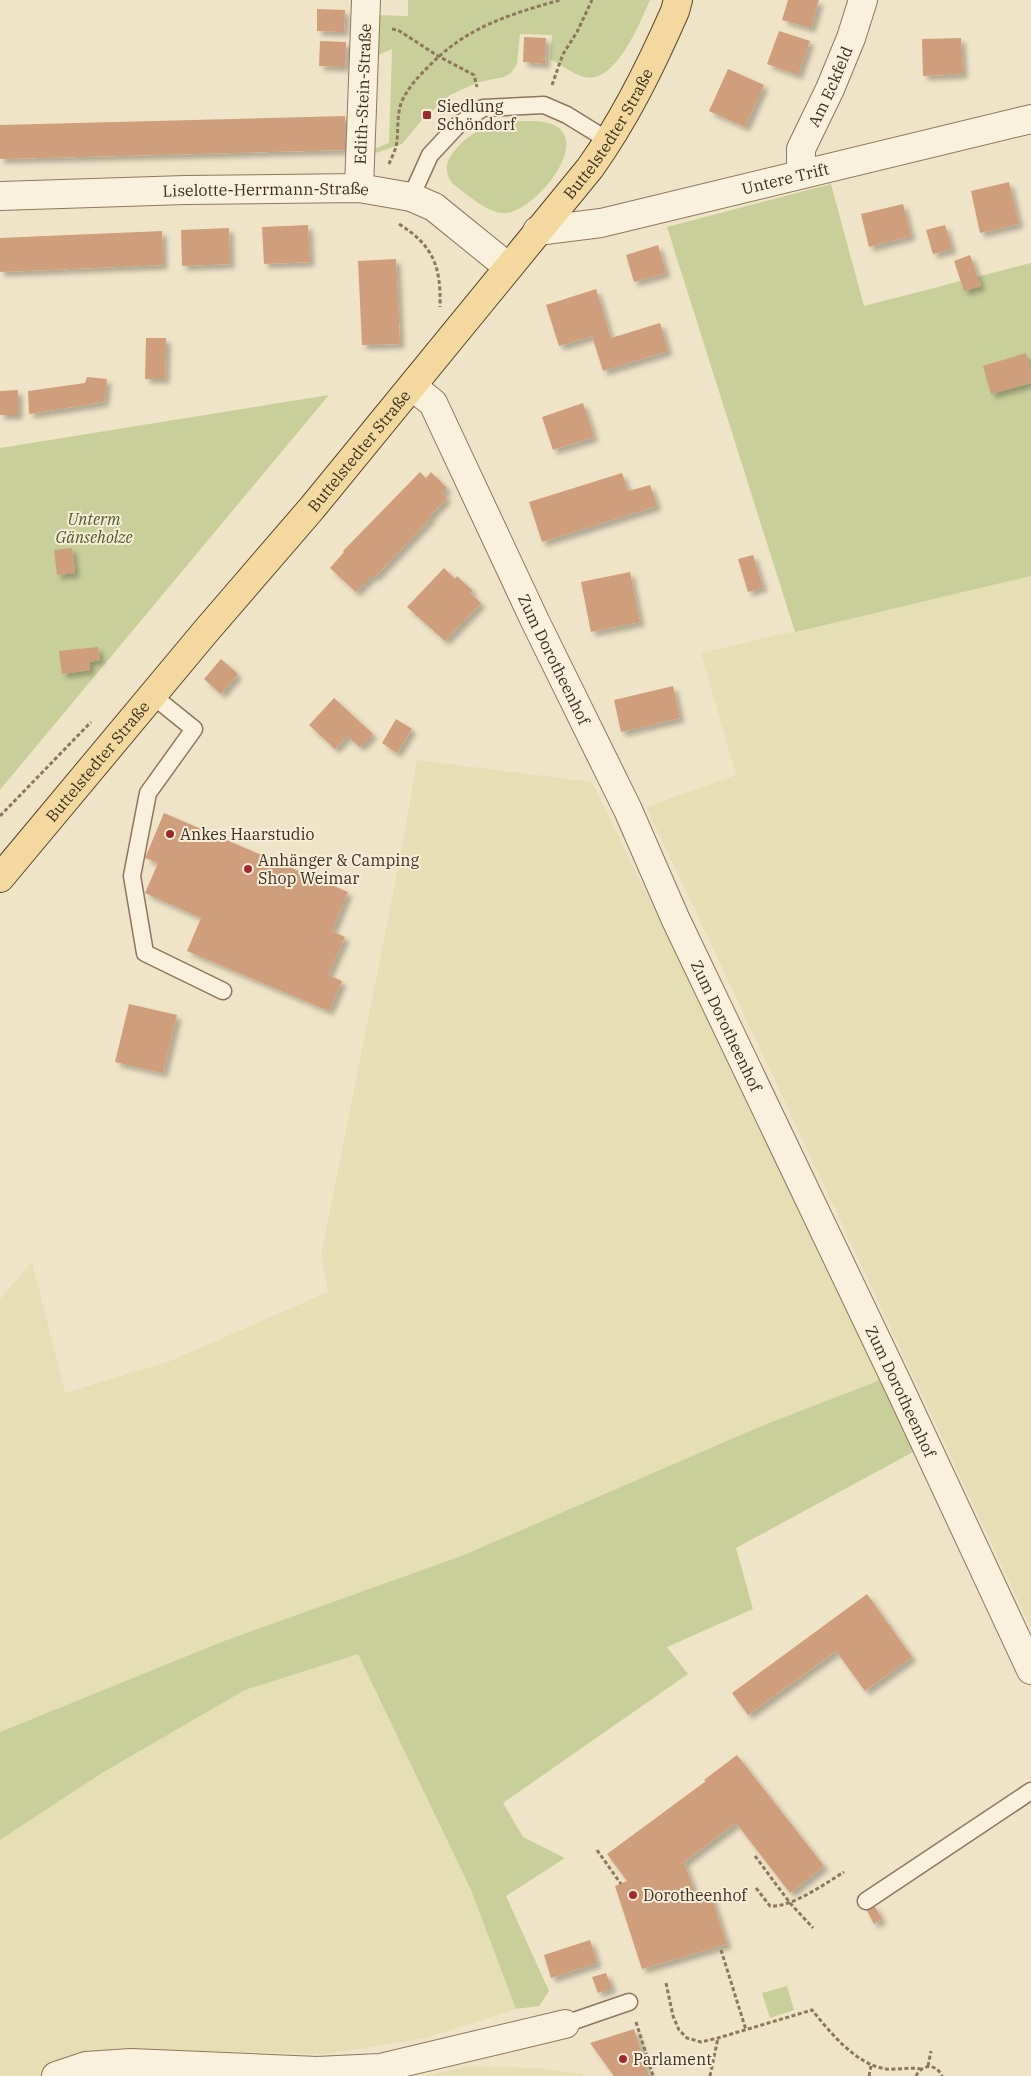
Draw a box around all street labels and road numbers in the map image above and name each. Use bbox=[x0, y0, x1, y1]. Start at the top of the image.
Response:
street label: Edith-Stein-Straße bbox=[350, 23, 375, 165]
street label: Am Eckfeld bbox=[803, 43, 857, 130]
street label: Buttelstedter Straße bbox=[559, 65, 657, 203]
street label: Untere Trift bbox=[740, 158, 831, 199]
street label: Liselotte-Herrmann-Straße bbox=[162, 178, 371, 201]
street label: Buttelstedter Straße bbox=[303, 386, 415, 516]
street label: Zum Dorotheenhof bbox=[514, 591, 595, 729]
street label: Buttelstedter Straße bbox=[41, 697, 154, 826]
street label: Zum Dorotheenhof bbox=[687, 957, 767, 1096]
street label: Zum Dorotheenhof bbox=[861, 1322, 941, 1461]

